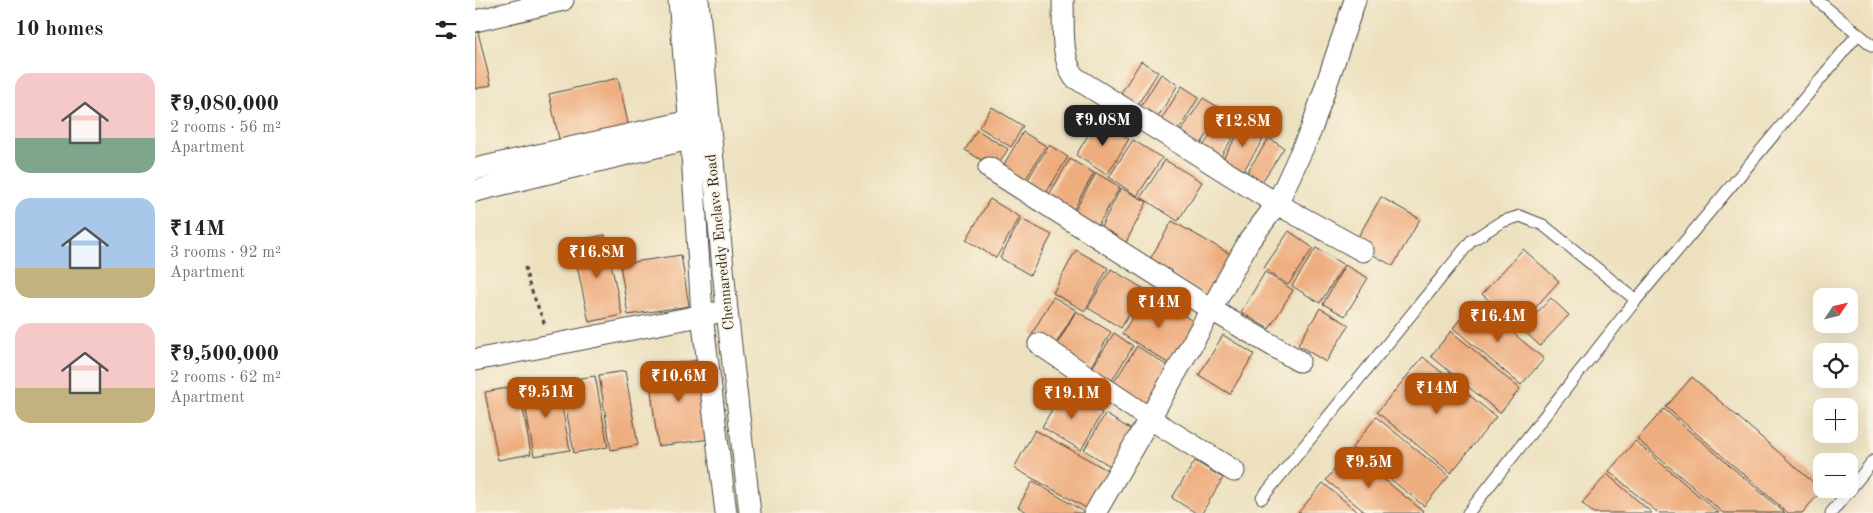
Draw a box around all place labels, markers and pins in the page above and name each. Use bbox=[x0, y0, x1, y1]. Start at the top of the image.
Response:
pin: ₹9.08M bbox=[1062, 104, 1144, 147]
pin: ₹12.8M bbox=[1202, 106, 1284, 148]
pin: ₹16.8M bbox=[556, 236, 638, 279]
pin: ₹14M bbox=[1129, 286, 1189, 329]
pin: ₹16.4M bbox=[1457, 300, 1539, 343]
pin: ₹10.6M bbox=[638, 360, 720, 403]
pin: ₹14M bbox=[1407, 372, 1467, 415]
pin: ₹9.51M bbox=[505, 376, 587, 419]
pin: ₹19.1M bbox=[1031, 378, 1113, 420]
pin: ₹9.5M bbox=[1334, 446, 1404, 489]

